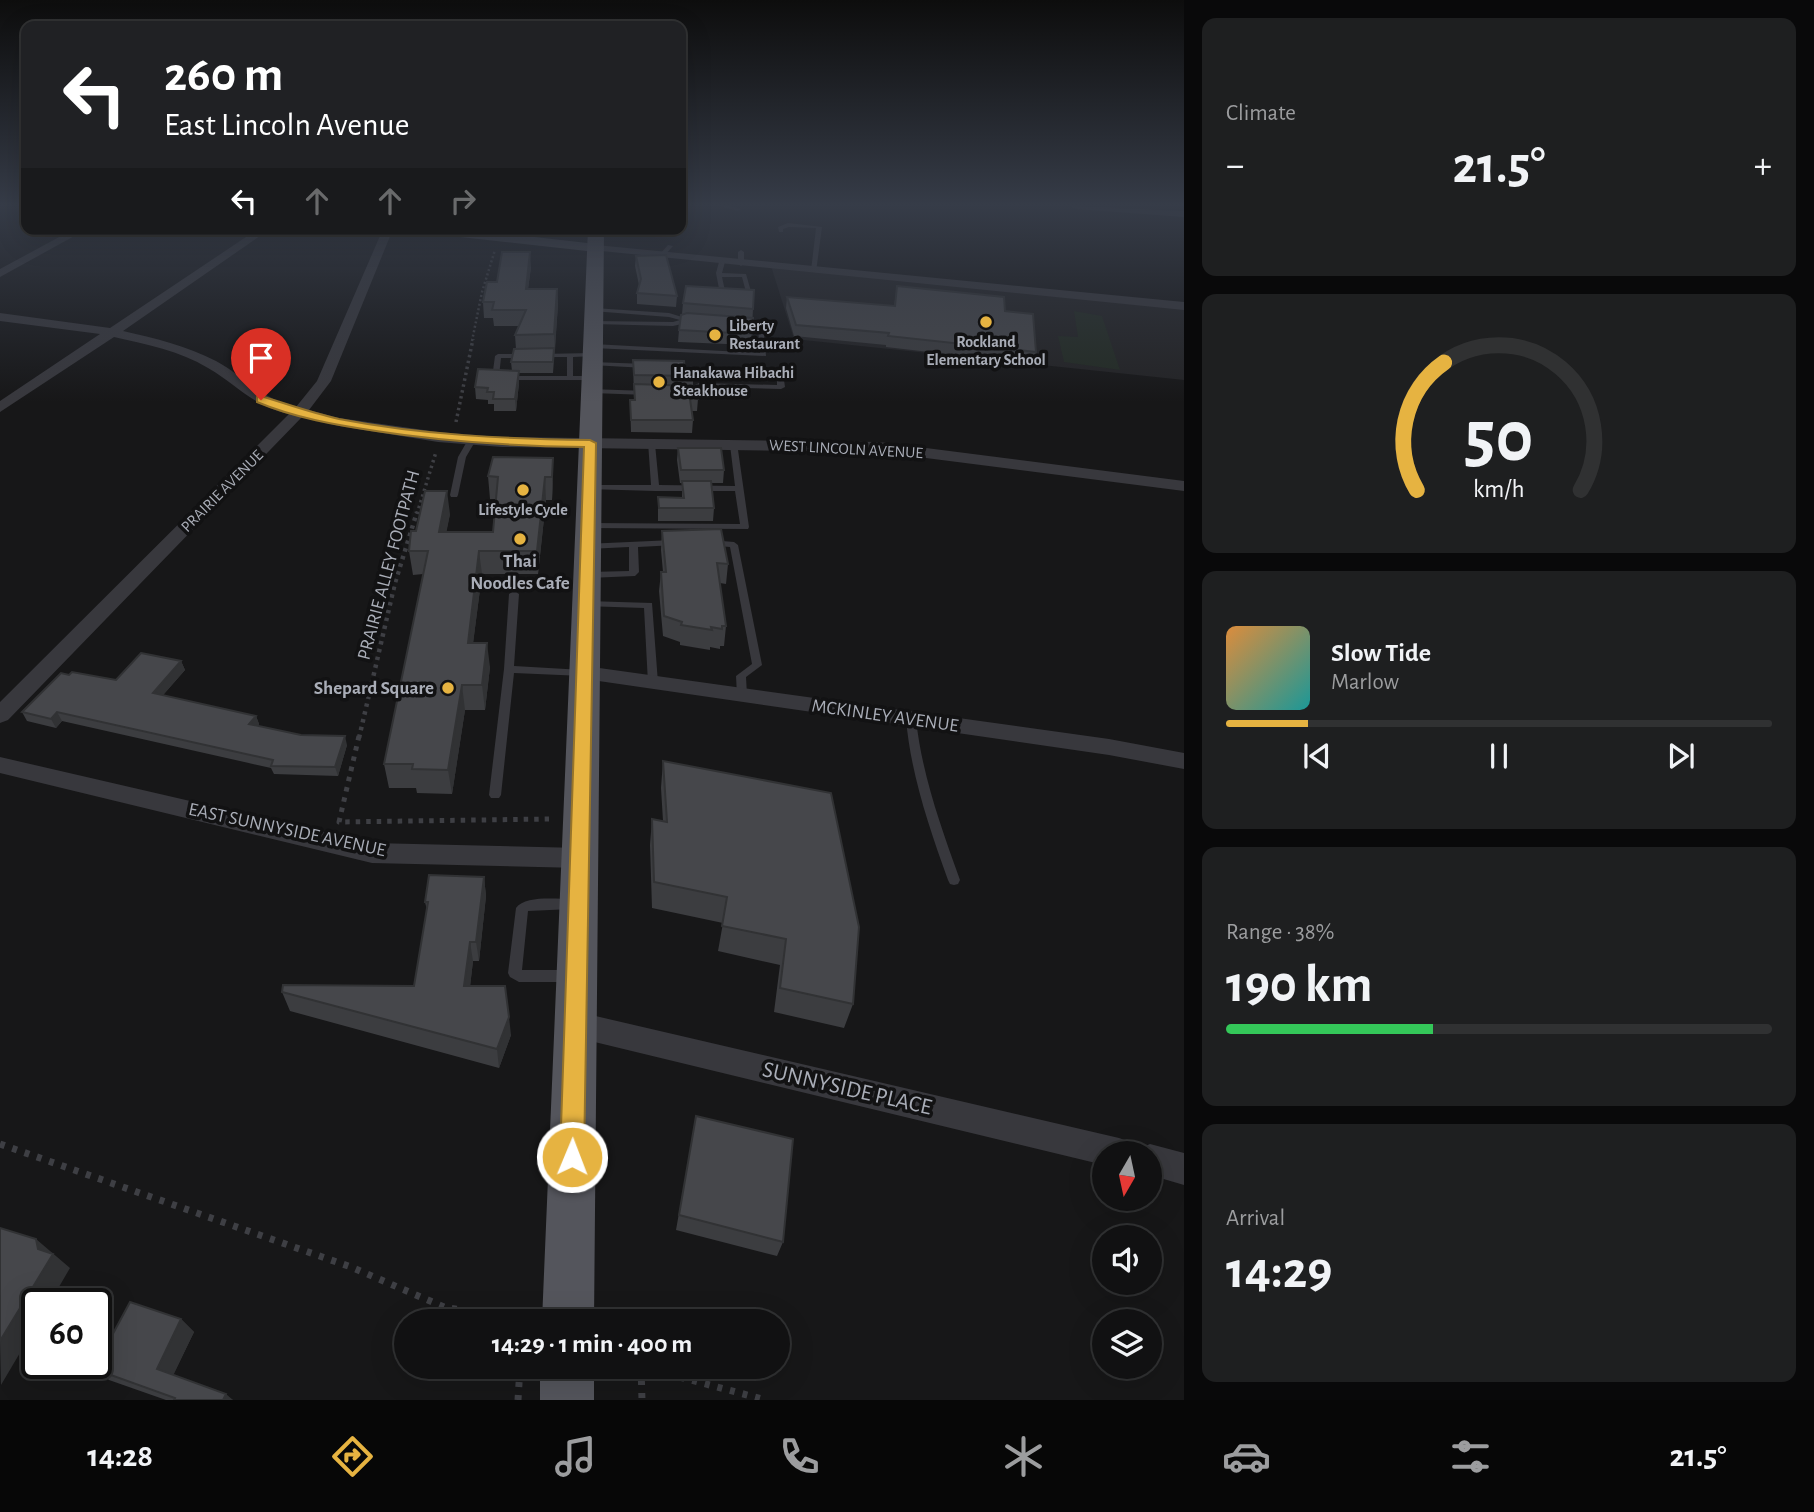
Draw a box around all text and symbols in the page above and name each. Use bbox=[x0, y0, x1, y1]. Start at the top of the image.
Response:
icon: left bbox=[49, 49, 140, 140]
text: 260 m bbox=[164, 51, 283, 100]
text: Climate bbox=[1226, 102, 1296, 125]
text: East Lincoln Avenue bbox=[164, 109, 409, 141]
text: 21.5° bbox=[1453, 140, 1545, 192]
text: − bbox=[1226, 147, 1244, 185]
text: + bbox=[1754, 147, 1772, 185]
icon: left bbox=[225, 182, 263, 220]
icon: ahead bbox=[298, 182, 336, 220]
icon: ahead bbox=[371, 182, 409, 220]
icon: right bbox=[444, 182, 482, 220]
marker: Rockland Elementary School bbox=[978, 314, 994, 330]
place label: Liberty Restaurant bbox=[729, 318, 800, 352]
marker: Liberty Restaurant bbox=[707, 327, 723, 343]
pin bbox=[231, 328, 291, 400]
place label: Rockland Elementary School bbox=[926, 334, 1046, 369]
icon: arrive bbox=[242, 339, 280, 377]
place label: Hanakawa Hibachi Steakhouse bbox=[673, 365, 794, 399]
marker: Hanakawa Hibachi Steakhouse bbox=[651, 374, 667, 390]
text: 50 bbox=[1464, 402, 1534, 475]
street label: WEST LINCOLN AVENUE bbox=[769, 437, 924, 461]
street label: PRAIRIE AVENUE bbox=[178, 447, 266, 535]
street label: PRAIRIE ALLEY FOOTPATH bbox=[355, 468, 423, 662]
text: km/h bbox=[1473, 476, 1525, 501]
marker: Lifestyle Cycle bbox=[515, 482, 531, 498]
place label: Lifestyle Cycle bbox=[478, 502, 568, 519]
marker: Thai Noodles Cafe bbox=[512, 531, 528, 547]
place label: Thai Noodles Cafe bbox=[470, 552, 570, 593]
text: Slow Tide bbox=[1331, 640, 1431, 666]
text: Marlow bbox=[1331, 671, 1399, 694]
place label: Shepard Square bbox=[314, 679, 434, 698]
marker: Shepard Square bbox=[440, 680, 456, 696]
street label: MCKINLEY AVENUE bbox=[810, 696, 960, 736]
icon: previous bbox=[1298, 737, 1336, 775]
icon: pause bbox=[1480, 737, 1518, 775]
icon: next bbox=[1662, 737, 1700, 775]
street label: EAST SUNNYSIDE AVENUE bbox=[187, 800, 387, 860]
text: Range · 38% bbox=[1226, 921, 1335, 944]
text: 190 km bbox=[1226, 959, 1372, 1011]
street label: SUNNYSIDE PLACE bbox=[760, 1058, 934, 1120]
position arrow bbox=[535, 1120, 609, 1194]
north arrow bbox=[1092, 1141, 1162, 1211]
map controls bbox=[1092, 1141, 1162, 1379]
text: Arrival bbox=[1226, 1207, 1285, 1230]
button: sound bbox=[1092, 1225, 1162, 1295]
text: 14:29 bbox=[1226, 1245, 1332, 1297]
speed limit sign: 60 bbox=[21, 1288, 112, 1379]
button: layers bbox=[1092, 1309, 1162, 1379]
text: 14:29 · 1 min · 400 m bbox=[492, 1331, 692, 1357]
icon: directions bbox=[328, 1432, 377, 1481]
icon: music bbox=[551, 1432, 600, 1481]
icon: phone bbox=[775, 1432, 824, 1481]
icon: climate bbox=[999, 1432, 1048, 1481]
icon: car bbox=[1222, 1432, 1271, 1481]
icon: filters bbox=[1446, 1432, 1495, 1481]
text: 14:28 bbox=[87, 1440, 153, 1472]
text: 21.5° bbox=[1669, 1440, 1727, 1472]

